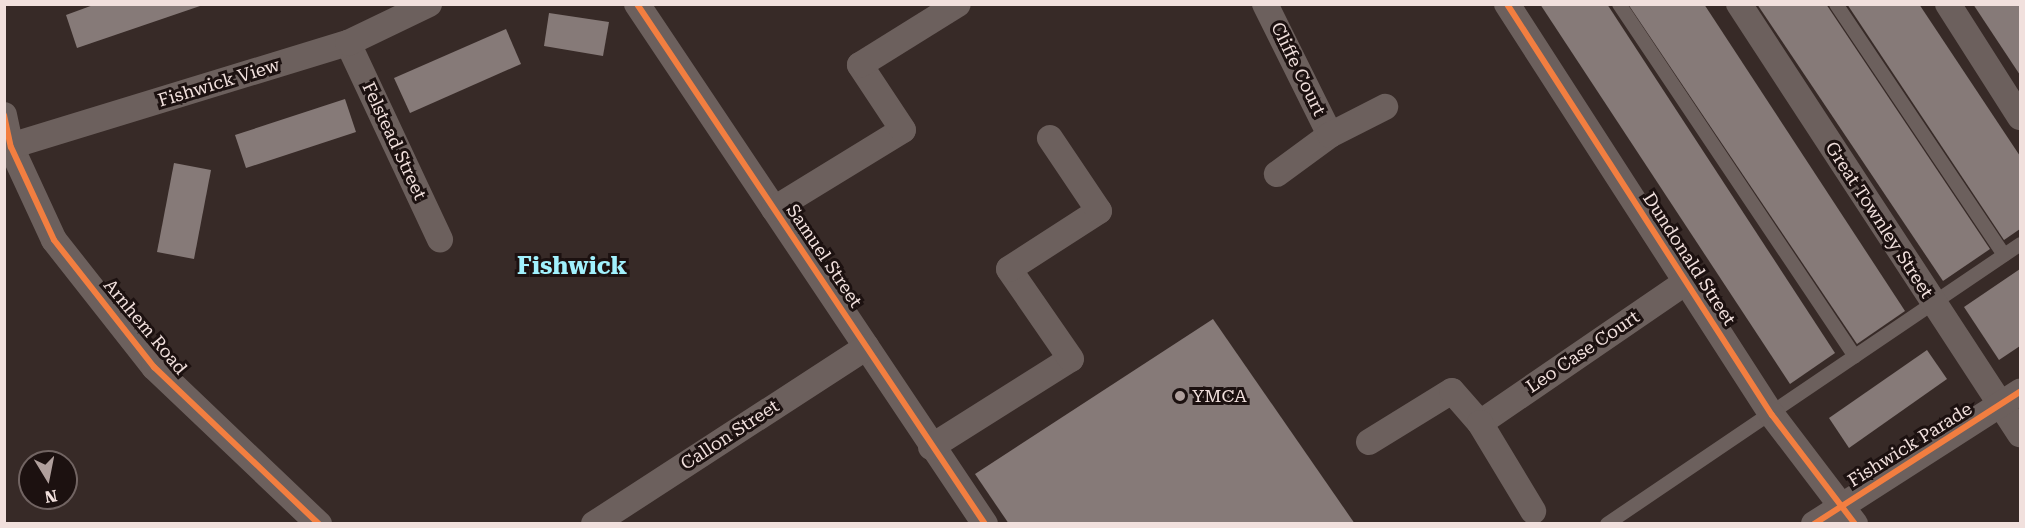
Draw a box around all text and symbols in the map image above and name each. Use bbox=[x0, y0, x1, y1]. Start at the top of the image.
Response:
street label: Cliffe Court bbox=[1266, 19, 1330, 119]
street label: Fishwick View bbox=[156, 54, 282, 112]
street label: Felstead Street bbox=[357, 79, 431, 203]
street label: Great Townley Street bbox=[1820, 138, 1938, 302]
street label: Dundonald Street bbox=[1638, 189, 1740, 329]
street label: Samuel Street bbox=[782, 200, 866, 312]
district label: Fishwick bbox=[517, 253, 627, 281]
street label: Arnhem Road bbox=[99, 275, 191, 379]
street label: Leo Case Court bbox=[1522, 306, 1644, 398]
place label: YMCA bbox=[1192, 385, 1247, 407]
marker: YMCA bbox=[1173, 389, 1187, 403]
street label: Callon Street bbox=[677, 395, 783, 475]
street label: Fishwick Parade bbox=[1844, 398, 1976, 492]
north arrow bbox=[18, 450, 78, 510]
text: N bbox=[43, 486, 59, 507]

